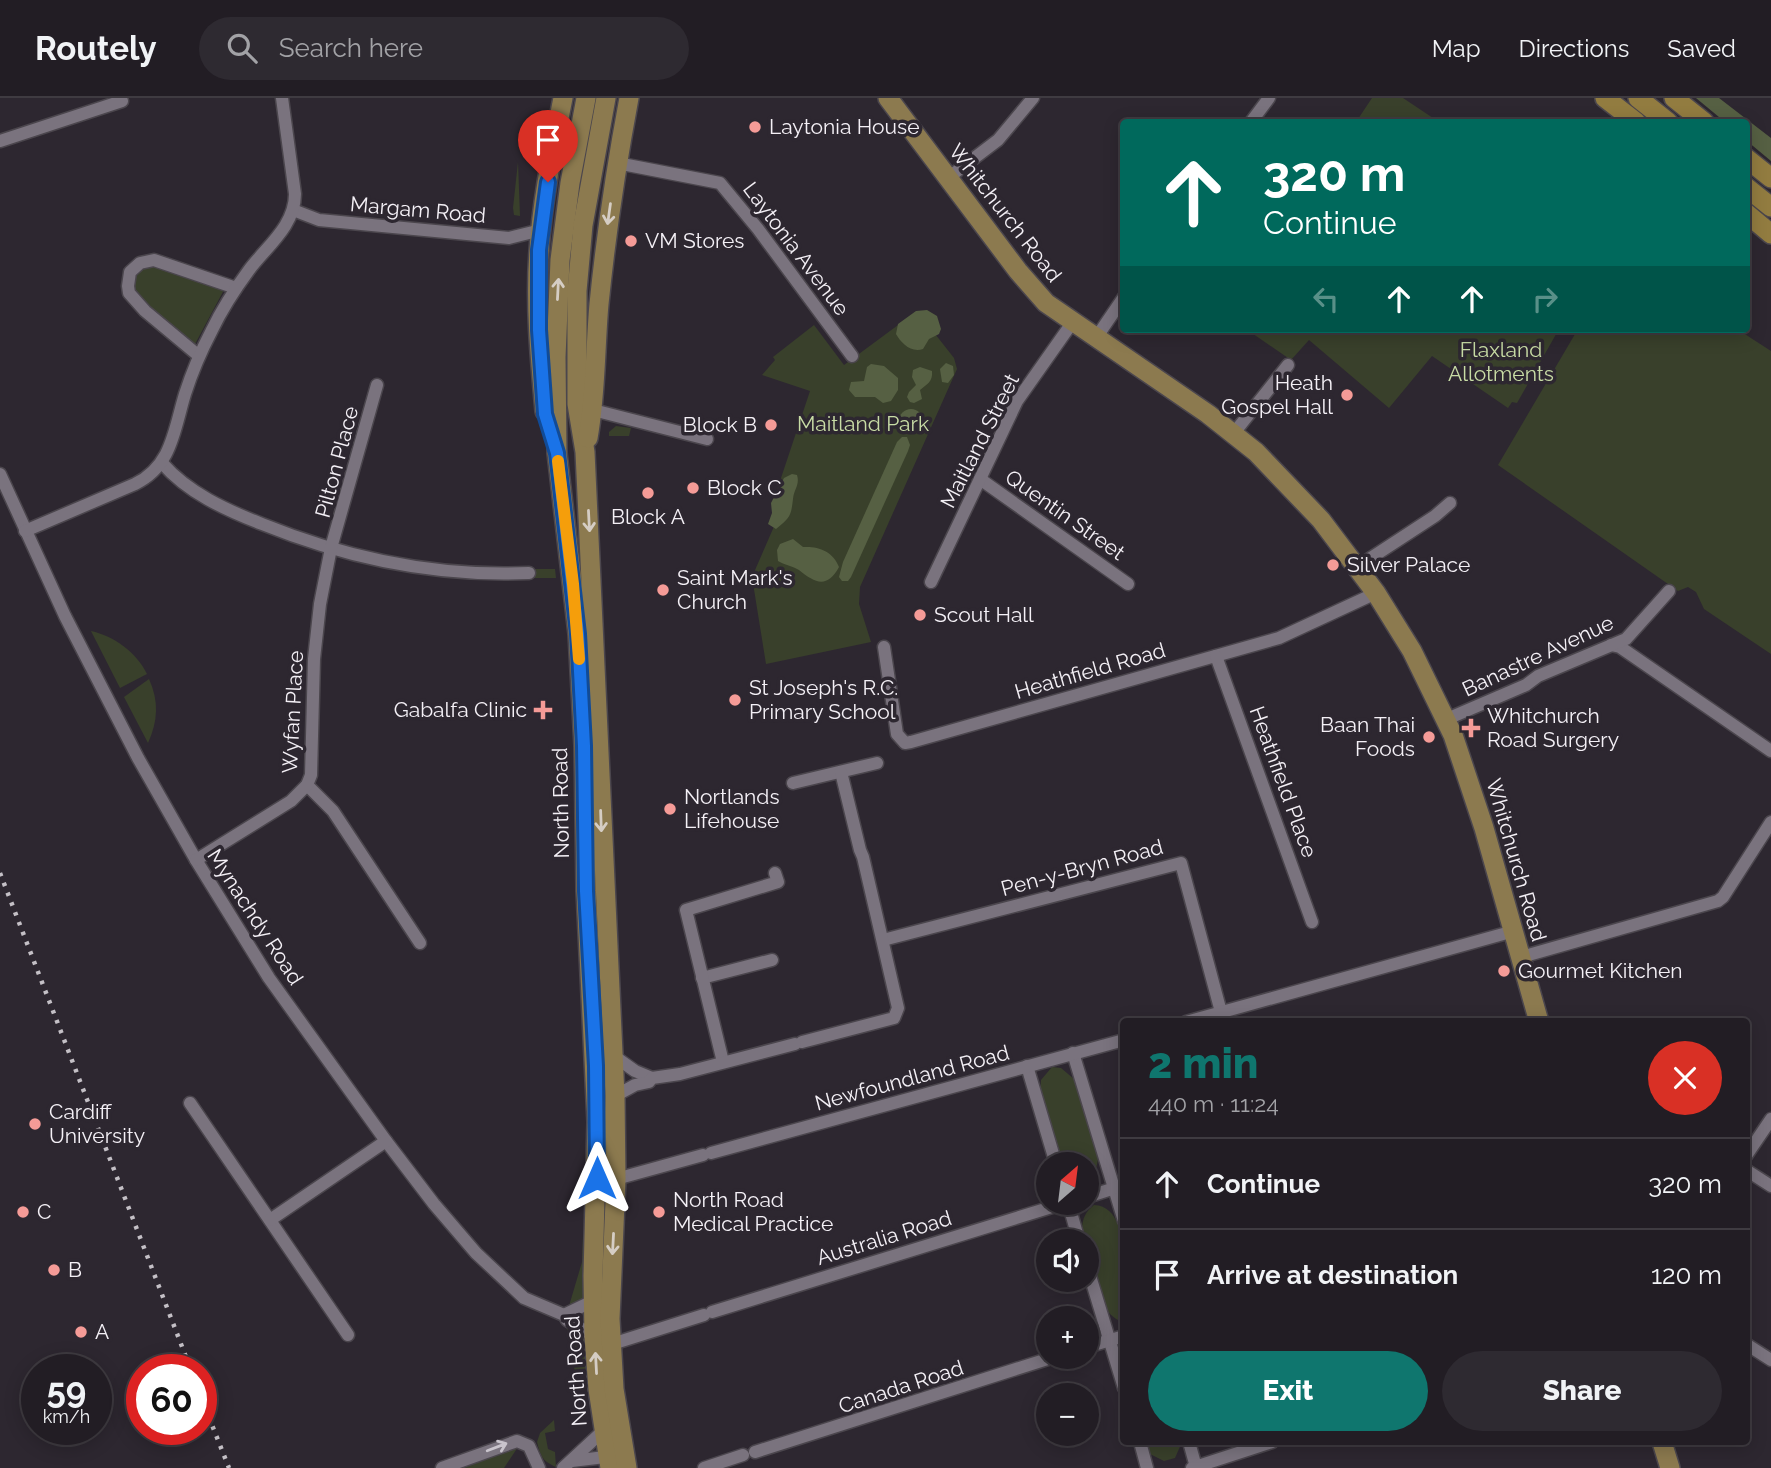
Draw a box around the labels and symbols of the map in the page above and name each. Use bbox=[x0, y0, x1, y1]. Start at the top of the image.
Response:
pin bbox=[518, 110, 578, 182]
place label: Laytonia House bbox=[769, 114, 919, 139]
marker: Laytonia House bbox=[747, 119, 763, 135]
street label: Whitchurch Road bbox=[944, 139, 1067, 287]
street label: Laytonia Avenue bbox=[738, 177, 855, 320]
street label: Margam Road bbox=[349, 191, 487, 228]
one-way arrow bbox=[603, 202, 616, 224]
place label: VM Stores bbox=[645, 228, 744, 253]
marker: VM Stores bbox=[623, 233, 639, 249]
one-way arrow bbox=[552, 278, 565, 301]
park label: Flaxland Allotments bbox=[1448, 337, 1554, 386]
street label: Maitland Street bbox=[935, 369, 1024, 512]
place label: Heath Gospel Hall bbox=[1221, 370, 1333, 419]
marker: Heath Gospel Hall bbox=[1339, 387, 1355, 403]
street label: Pilton Place bbox=[310, 403, 363, 520]
park label: Maitland Park bbox=[797, 411, 929, 436]
place label: Block B bbox=[683, 412, 757, 437]
marker: Block B bbox=[763, 417, 779, 433]
street label: Quentin Street bbox=[1001, 464, 1130, 565]
place label: Block C bbox=[707, 475, 782, 500]
marker: Block C bbox=[685, 480, 701, 496]
marker: Block A bbox=[640, 485, 656, 501]
place label: Block A bbox=[611, 504, 685, 529]
one-way arrow bbox=[582, 509, 595, 532]
place label: Silver Palace bbox=[1347, 552, 1470, 577]
marker: Silver Palace bbox=[1325, 557, 1341, 573]
place label: Saint Mark's Church bbox=[677, 565, 793, 614]
marker: Saint Mark's Church bbox=[655, 582, 671, 598]
place label: Scout Hall bbox=[934, 602, 1034, 627]
marker: Scout Hall bbox=[912, 607, 928, 623]
street label: Banastre Avenue bbox=[1458, 610, 1617, 702]
street label: Heathfield Road bbox=[1012, 637, 1168, 704]
street label: Wyfan Place bbox=[277, 650, 308, 774]
place label: St Joseph's R.C. Primary School bbox=[749, 675, 898, 724]
marker: St Joseph's R.C. Primary School bbox=[727, 692, 743, 708]
place label: Gabalfa Clinic bbox=[394, 697, 527, 722]
marker: Gabalfa Clinic bbox=[533, 700, 553, 720]
street label: Heathfield Place bbox=[1245, 703, 1322, 861]
place label: Whitchurch Road Surgery bbox=[1487, 703, 1619, 752]
place label: Baan Thai Foods bbox=[1320, 712, 1415, 761]
marker: Whitchurch Road Surgery bbox=[1461, 718, 1481, 738]
marker: Baan Thai Foods bbox=[1421, 729, 1437, 745]
street label: North Road bbox=[547, 747, 574, 859]
street label: Whitchurch Road bbox=[1481, 775, 1552, 944]
place label: Nortlands Lifehouse bbox=[684, 784, 780, 833]
marker: Nortlands Lifehouse bbox=[662, 801, 678, 817]
one-way arrow bbox=[595, 810, 608, 832]
street label: Pen-y-Bryn Road bbox=[998, 834, 1166, 901]
street label: Mynachdy Road bbox=[202, 844, 309, 989]
place label: Gourmet Kitchen bbox=[1518, 958, 1683, 983]
marker: Gourmet Kitchen bbox=[1496, 963, 1512, 979]
street label: Newfoundland Road bbox=[812, 1040, 1012, 1115]
place label: Cardiff University bbox=[49, 1099, 145, 1148]
marker: Cardiff University bbox=[27, 1116, 43, 1132]
position arrow bbox=[560, 1141, 634, 1215]
north arrow bbox=[1036, 1152, 1099, 1214]
place label: North Road Medical Practice bbox=[673, 1187, 833, 1236]
place label: C bbox=[37, 1199, 51, 1224]
marker: C bbox=[15, 1204, 31, 1220]
marker: North Road Medical Practice bbox=[651, 1204, 667, 1220]
street label: Australia Road bbox=[813, 1205, 954, 1270]
one-way arrow bbox=[606, 1233, 619, 1256]
place label: B bbox=[68, 1257, 82, 1282]
marker: B bbox=[46, 1262, 62, 1278]
street label: North Road bbox=[559, 1315, 592, 1427]
place label: A bbox=[95, 1319, 109, 1344]
marker: A bbox=[73, 1324, 89, 1340]
one-way arrow bbox=[589, 1352, 602, 1375]
speed limit sign: 60 bbox=[126, 1354, 217, 1445]
street label: Canada Road bbox=[835, 1355, 966, 1418]
one-way arrow bbox=[486, 1440, 508, 1452]

